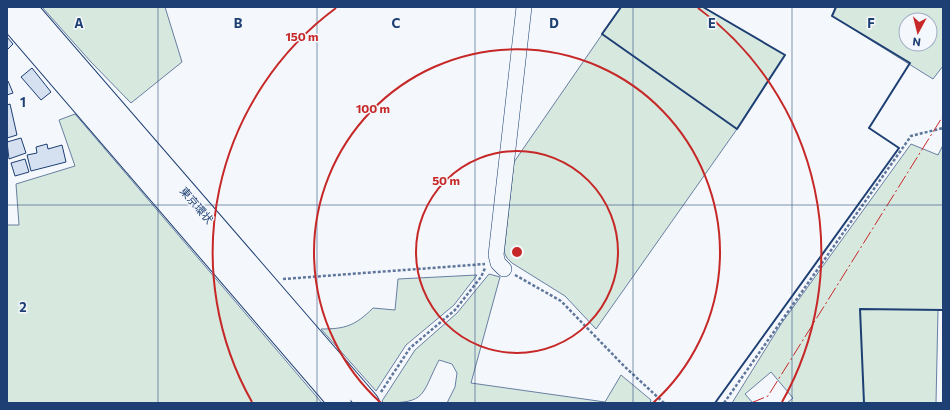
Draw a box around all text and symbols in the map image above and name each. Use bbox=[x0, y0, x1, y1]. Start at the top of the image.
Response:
north arrow bbox=[898, 12, 938, 52]
text: A bbox=[74, 15, 84, 31]
text: B bbox=[234, 15, 243, 31]
text: C bbox=[392, 15, 401, 31]
text: D bbox=[549, 15, 559, 31]
text: E bbox=[708, 15, 716, 31]
text: F bbox=[867, 15, 875, 31]
text: 150 m bbox=[285, 29, 319, 43]
text: N bbox=[912, 35, 922, 49]
text: 1 bbox=[20, 94, 26, 110]
text: 100 m bbox=[356, 101, 390, 115]
text: 50 m bbox=[432, 173, 460, 187]
street label: 東京環状 bbox=[178, 184, 217, 227]
centre of rings bbox=[510, 245, 524, 259]
text: 2 bbox=[19, 299, 27, 315]

